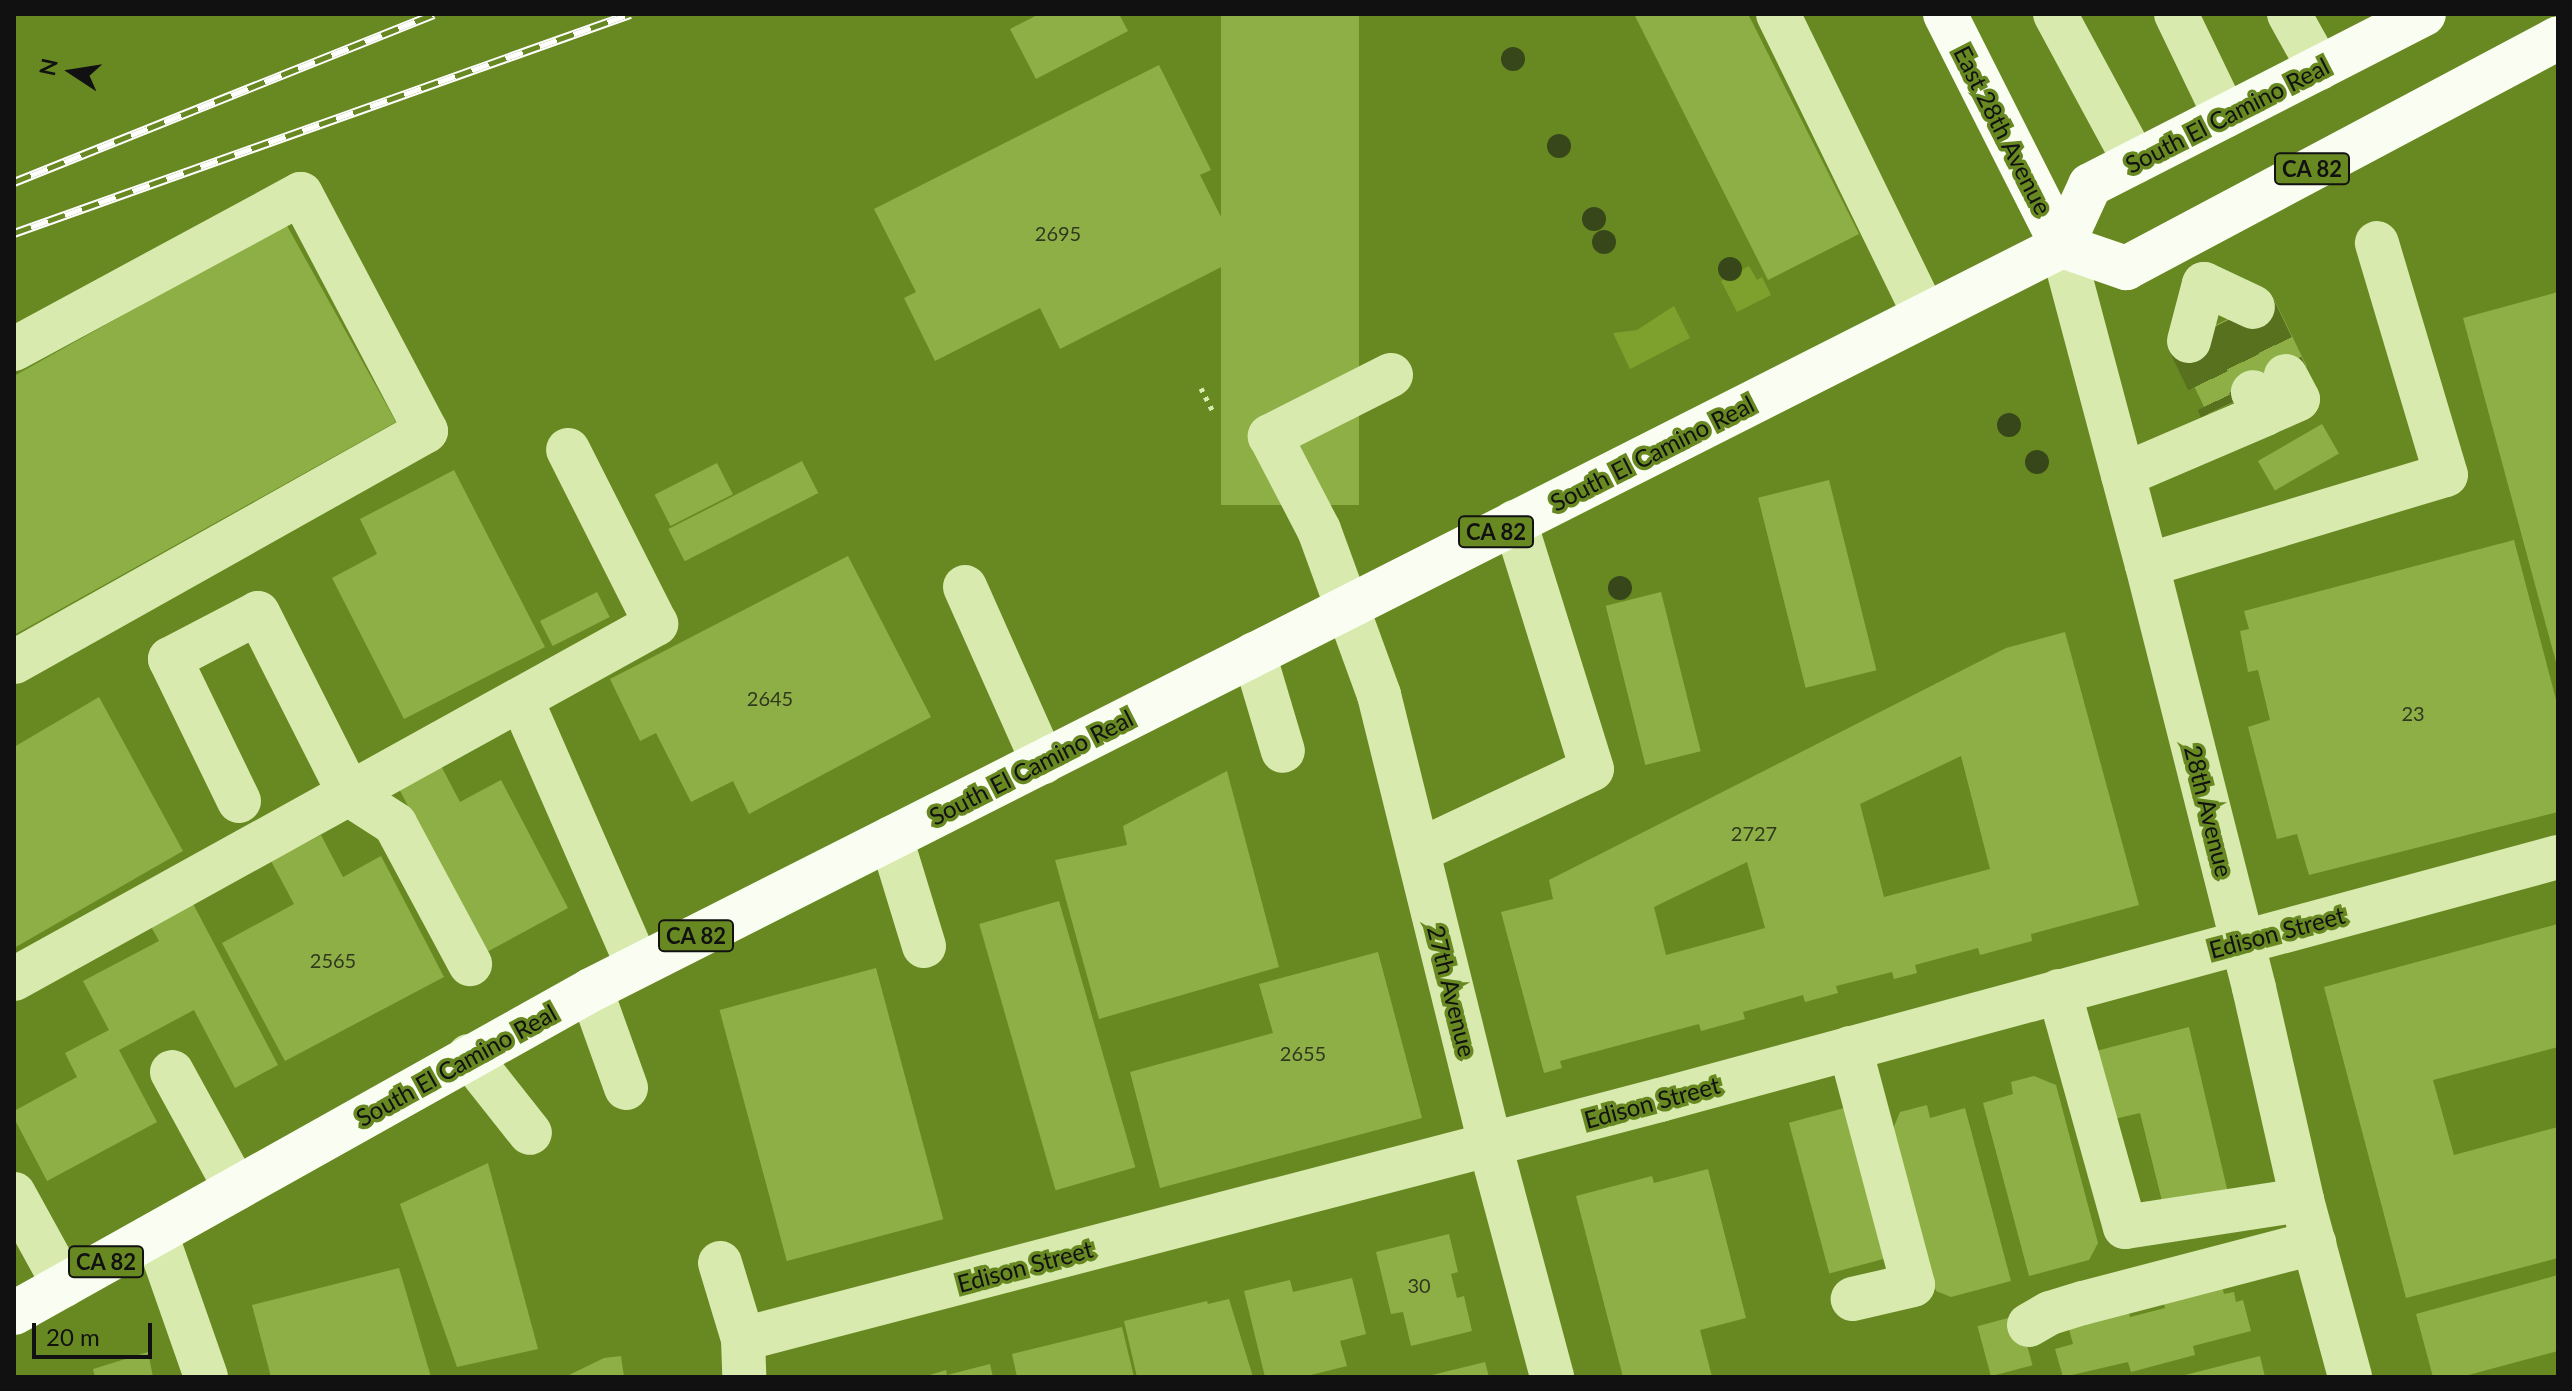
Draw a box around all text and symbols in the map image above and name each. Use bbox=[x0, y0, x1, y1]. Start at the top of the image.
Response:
north arrow bbox=[32, 32, 112, 112]
street label: East 28th Avenue bbox=[1948, 41, 2058, 219]
street label: South El Camino Real bbox=[2120, 51, 2334, 179]
text: N bbox=[33, 56, 63, 78]
road number: CA 82 bbox=[2272, 151, 2352, 187]
house number: 2695 bbox=[1035, 221, 1081, 245]
street label: South El Camino Real bbox=[1545, 389, 1759, 517]
road number: CA 82 bbox=[1456, 514, 1536, 550]
house number: 2645 bbox=[747, 686, 793, 710]
house number: 23 bbox=[2401, 701, 2425, 725]
street label: South El Camino Real bbox=[924, 703, 1138, 831]
street label: 28th Avenue bbox=[2179, 742, 2239, 880]
house number: 2727 bbox=[1731, 821, 1777, 845]
street label: Edison Street bbox=[2206, 900, 2348, 964]
road number: CA 82 bbox=[656, 918, 736, 954]
street label: 27th Avenue bbox=[1422, 922, 1482, 1060]
house number: 2565 bbox=[310, 948, 356, 972]
street label: South El Camino Real bbox=[351, 998, 561, 1132]
house number: 2655 bbox=[1280, 1041, 1326, 1065]
street label: Edison Street bbox=[1581, 1070, 1723, 1134]
street label: Edison Street bbox=[954, 1234, 1096, 1298]
road number: CA 82 bbox=[66, 1244, 146, 1280]
house number: 30 bbox=[1407, 1273, 1431, 1297]
scale bar bbox=[36, 1307, 156, 1357]
text: 20 m bbox=[46, 1322, 100, 1351]

